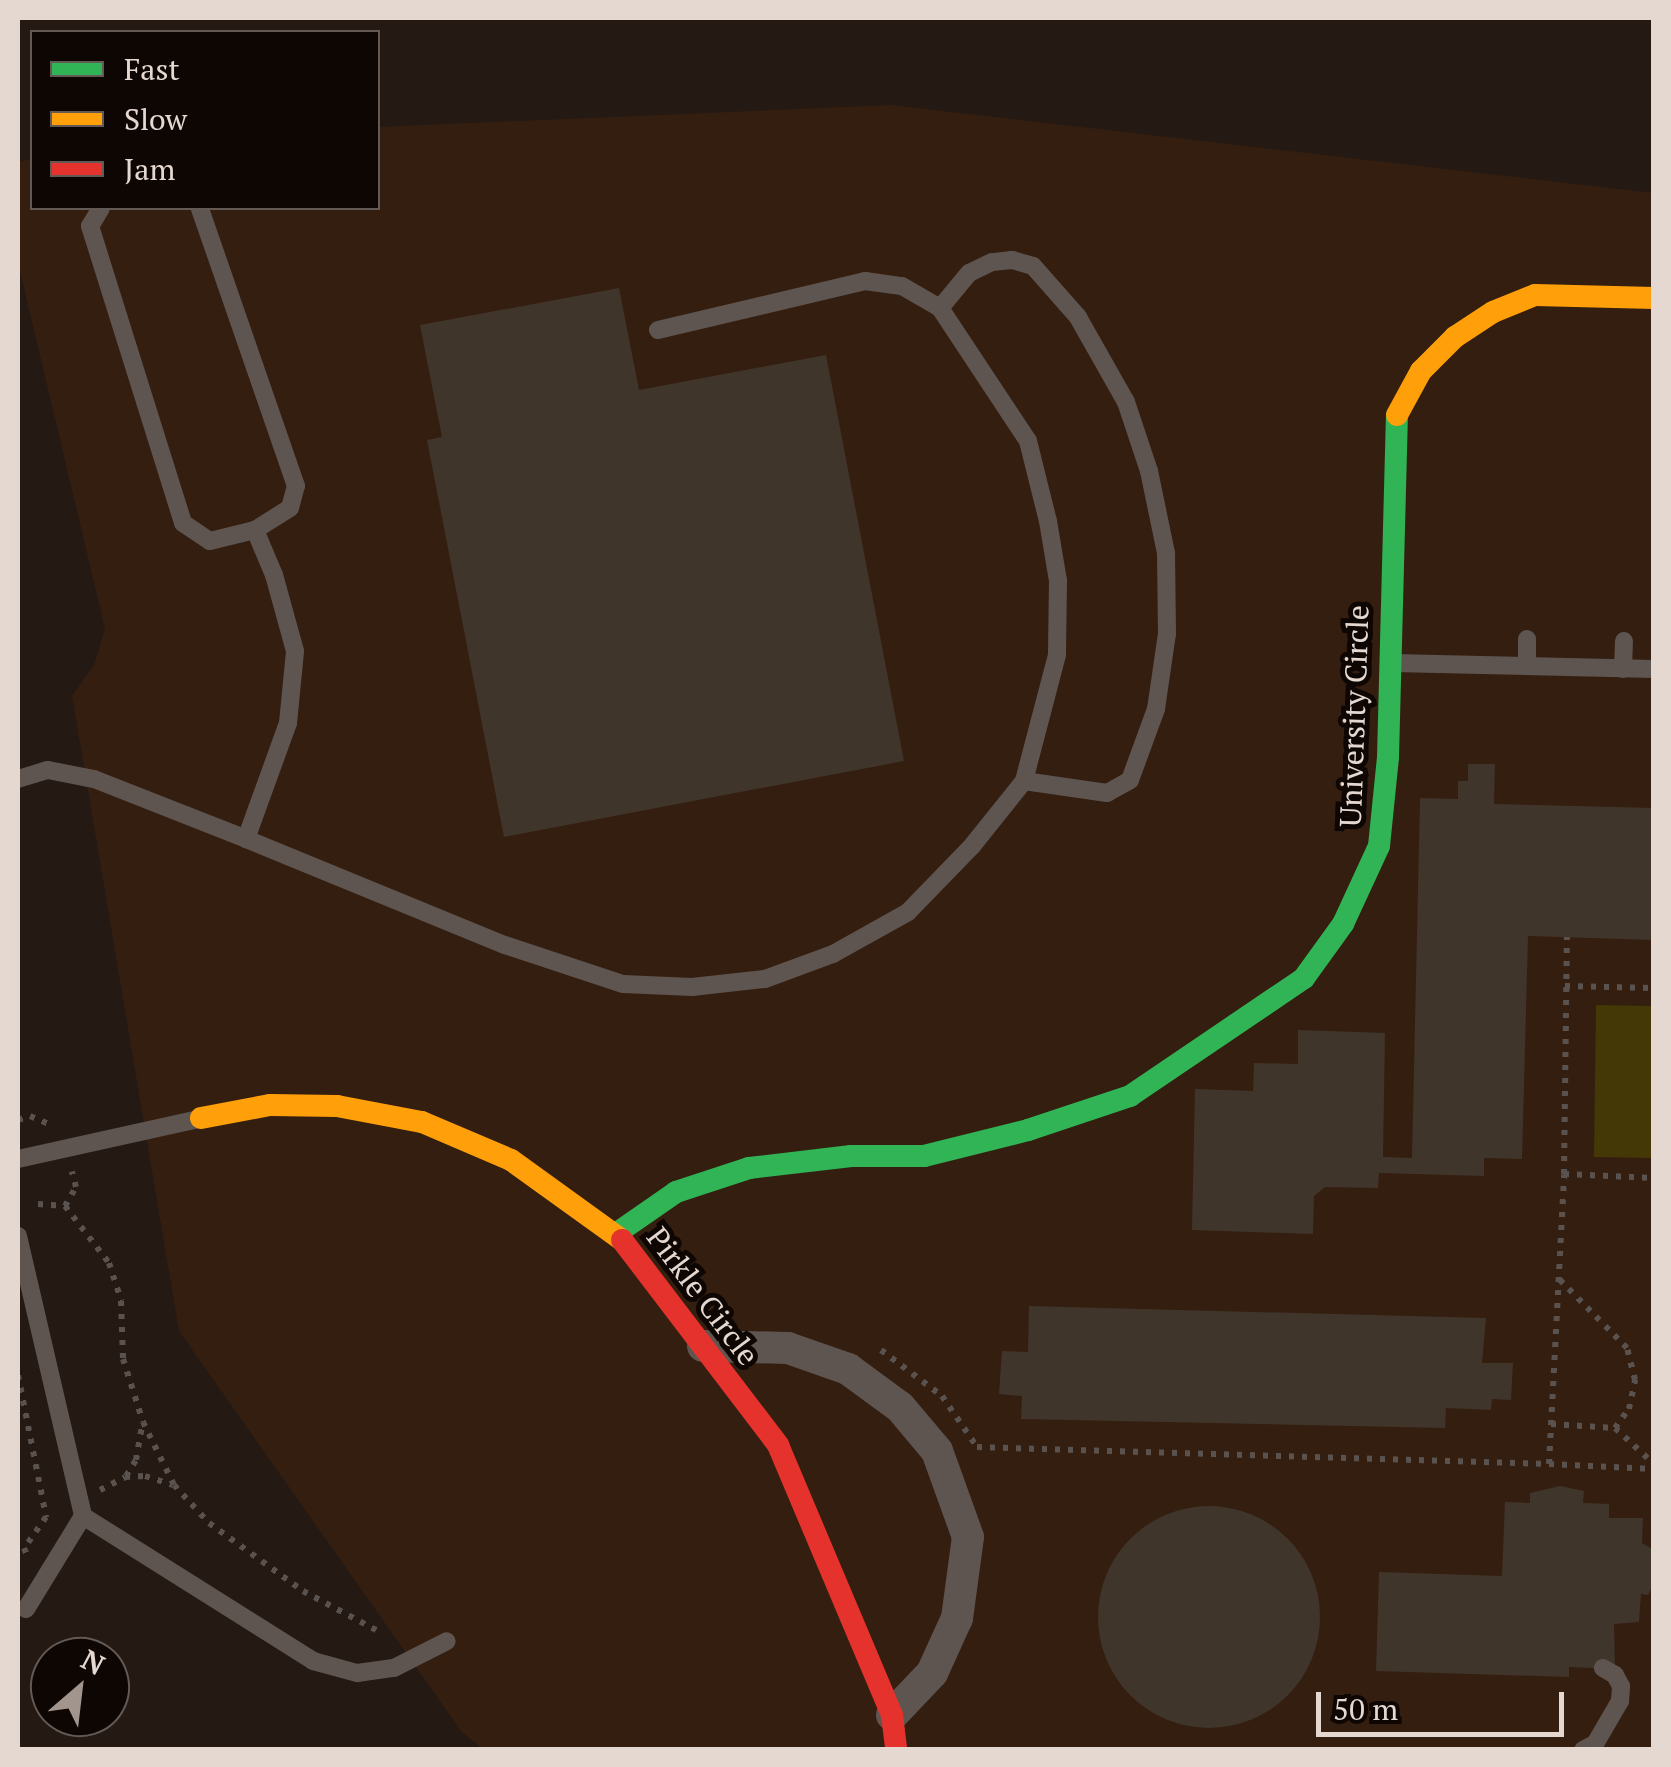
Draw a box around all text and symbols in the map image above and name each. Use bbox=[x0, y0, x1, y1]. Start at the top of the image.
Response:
legend bbox=[30, 30, 380, 210]
text: Fast bbox=[124, 49, 180, 89]
text: Slow bbox=[124, 99, 187, 139]
text: Jam bbox=[124, 149, 175, 189]
street label: University Circle bbox=[1332, 605, 1376, 827]
street label: Pirkle Circle bbox=[639, 1220, 767, 1372]
north arrow bbox=[30, 1637, 130, 1737]
text: N bbox=[75, 1641, 111, 1683]
scale bar bbox=[1321, 1672, 1568, 1734]
text: 50 m bbox=[1333, 1689, 1398, 1729]

